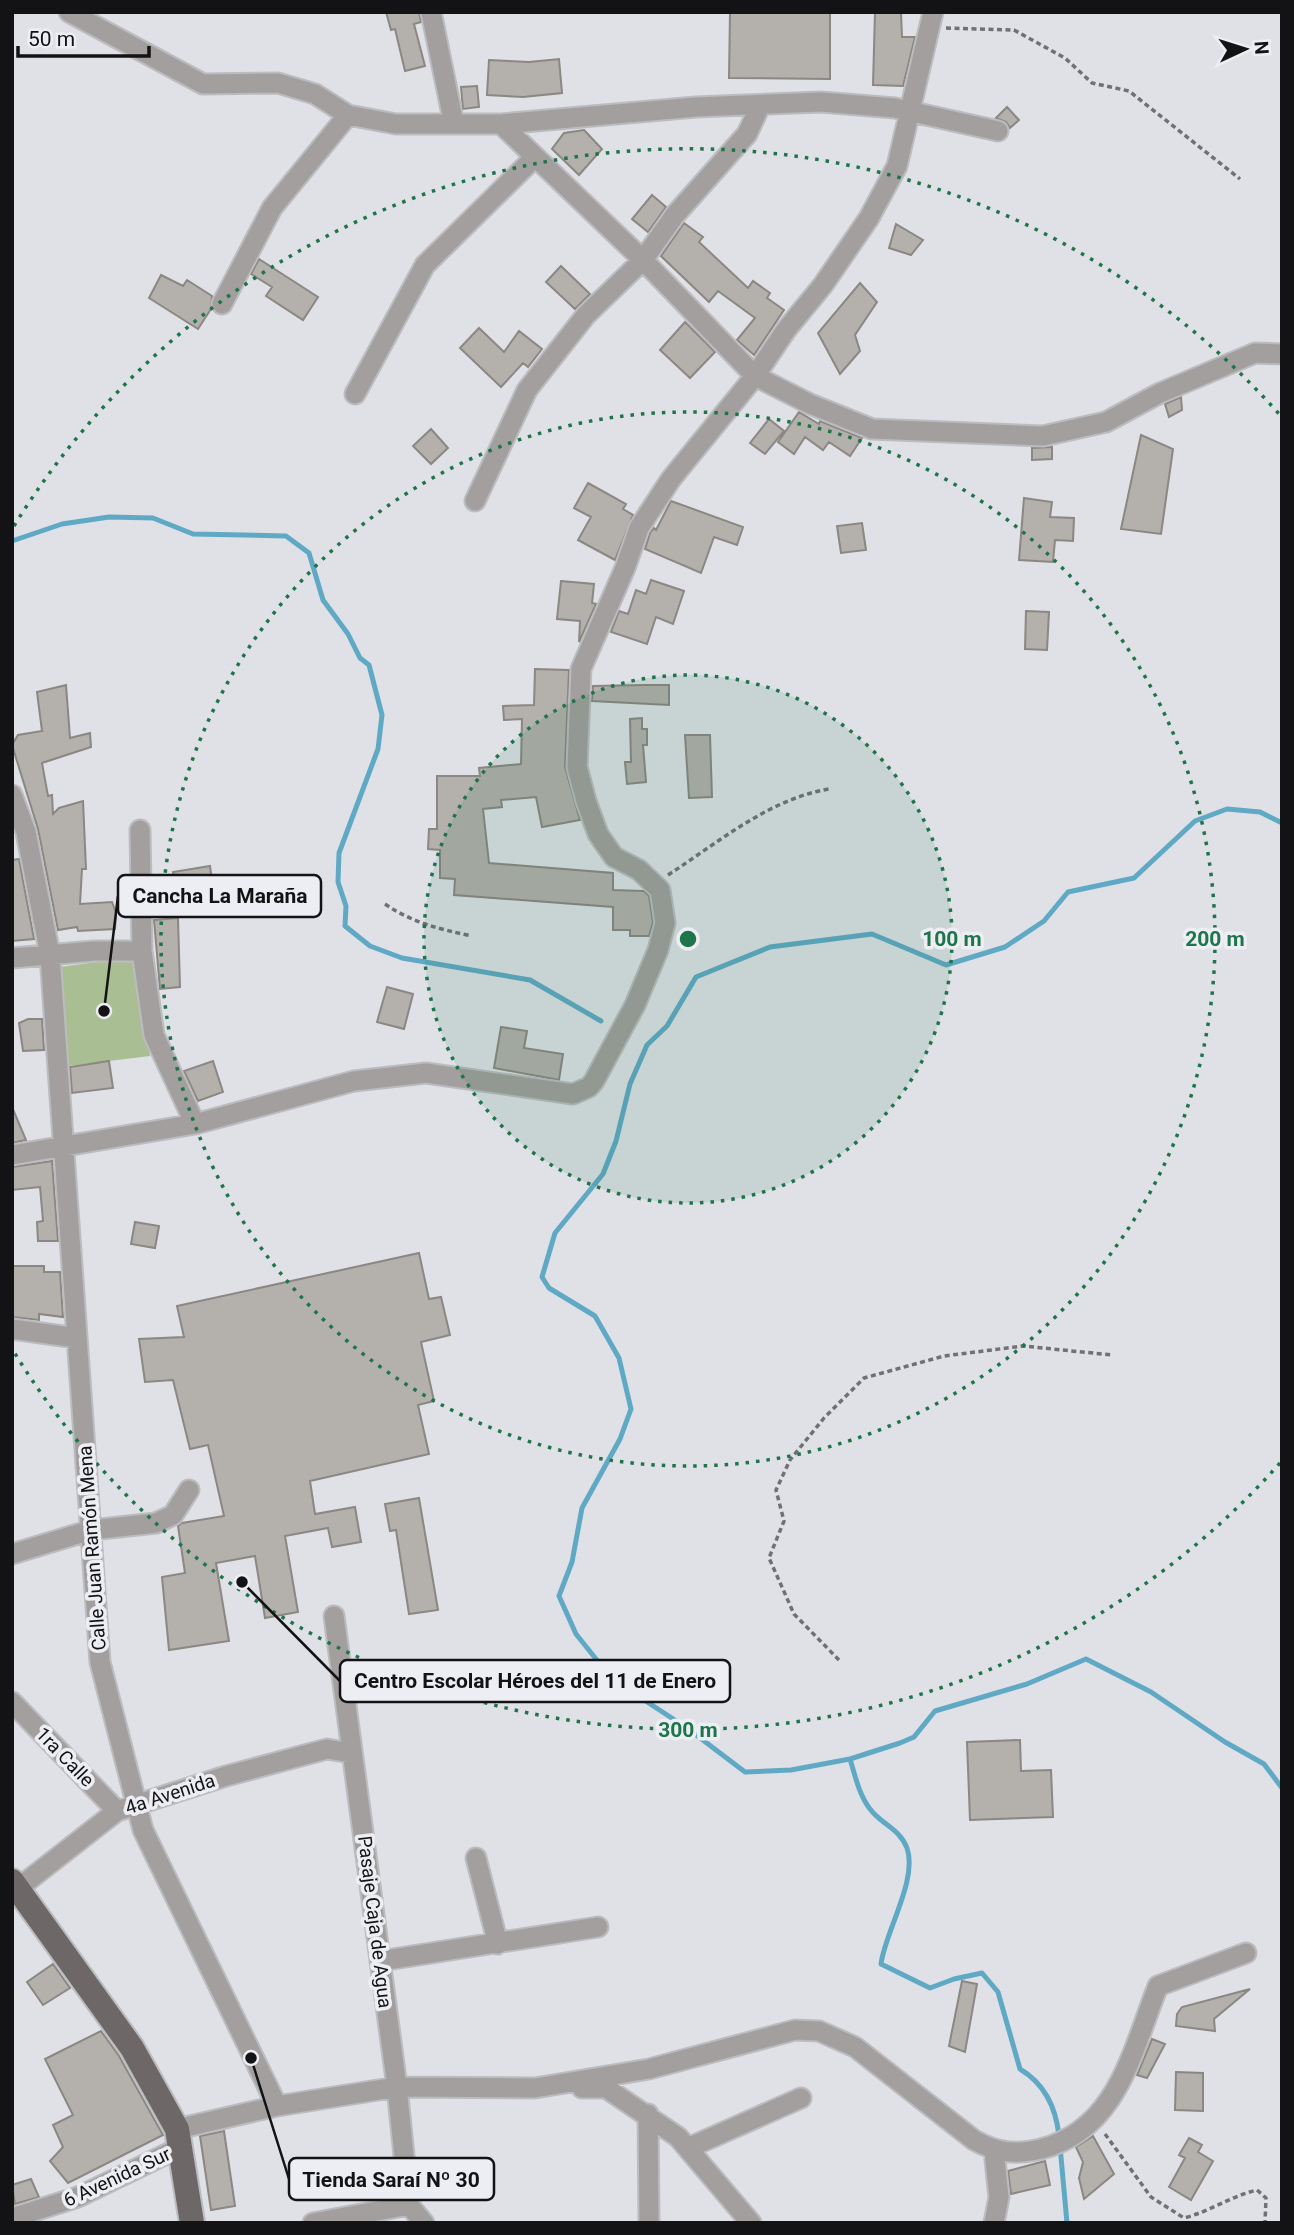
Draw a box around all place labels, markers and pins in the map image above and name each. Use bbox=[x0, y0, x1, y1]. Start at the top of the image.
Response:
callout: Cancha La Maraña bbox=[118, 875, 321, 917]
centre of rings bbox=[676, 927, 700, 951]
callout: Centro Escolar Héroes del 11 de Enero bbox=[340, 1660, 730, 1702]
callout: Tienda Saraí Nº 30 bbox=[289, 2158, 494, 2200]

